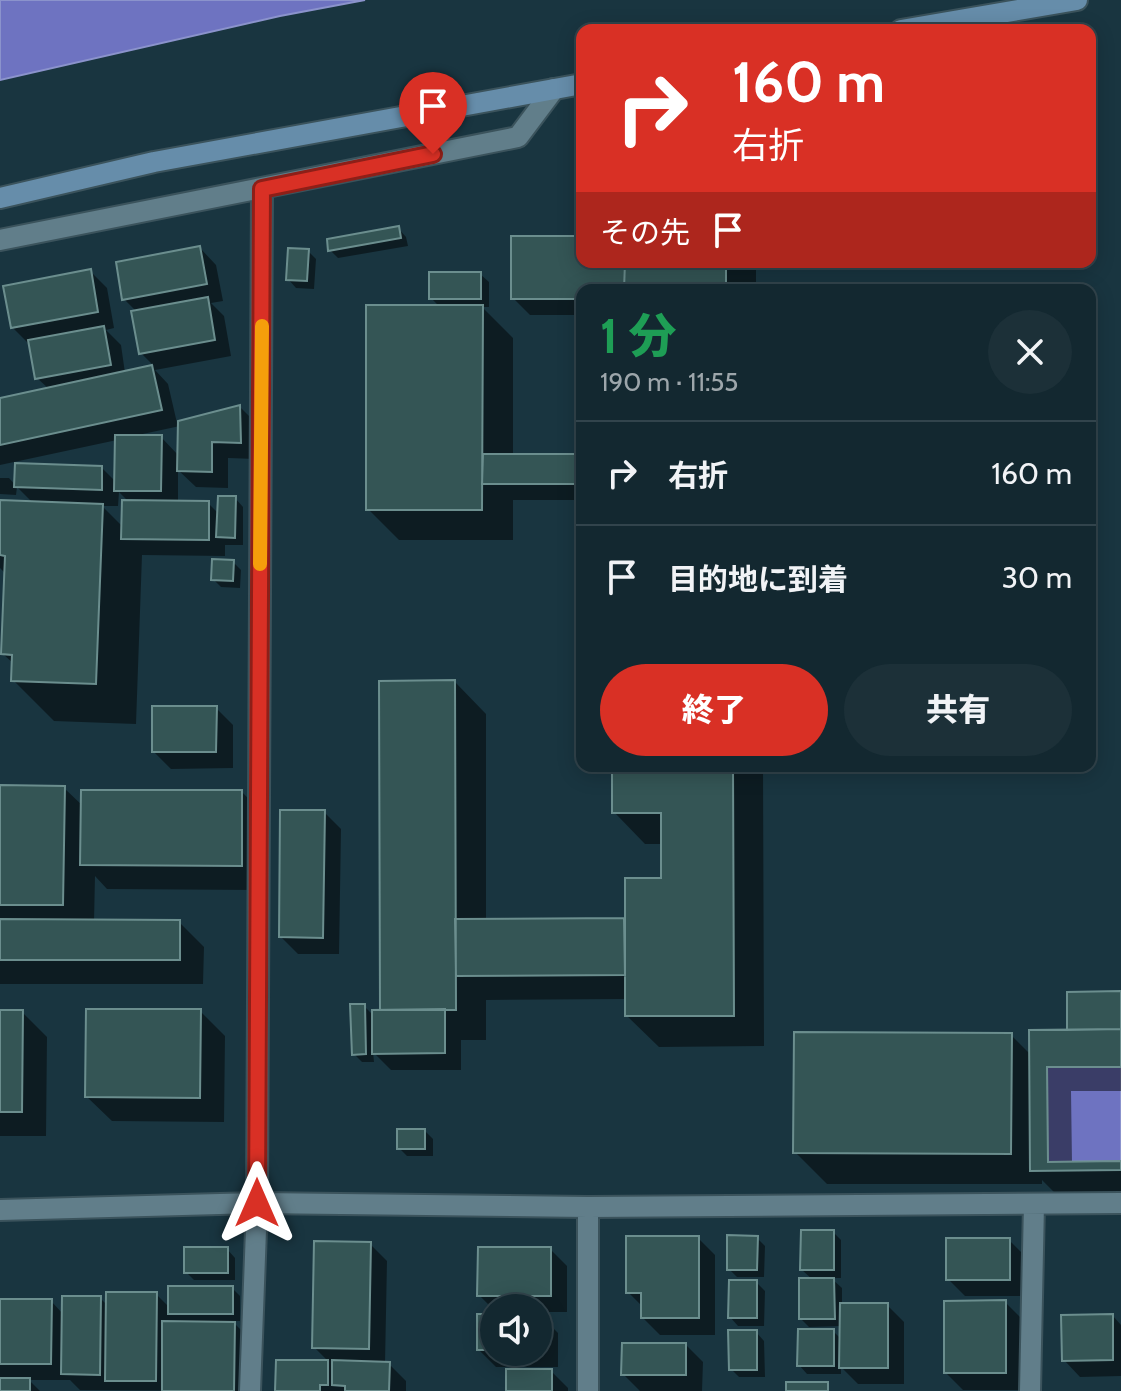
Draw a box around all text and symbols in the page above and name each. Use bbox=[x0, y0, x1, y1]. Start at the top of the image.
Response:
text: 160 m bbox=[732, 48, 885, 116]
icon: right bbox=[600, 56, 704, 160]
pin bbox=[399, 72, 467, 154]
icon: arrive bbox=[411, 84, 455, 128]
text: 右折 bbox=[732, 123, 804, 167]
icon: arrive bbox=[706, 208, 750, 252]
text: その先 bbox=[600, 214, 690, 251]
text: 1 分 bbox=[600, 307, 677, 365]
button: close bbox=[988, 310, 1072, 394]
text: 190 m · 11:55 bbox=[600, 366, 738, 398]
icon: right bbox=[600, 451, 644, 495]
text: 160 m bbox=[991, 455, 1072, 492]
text: 右折 bbox=[668, 457, 728, 494]
icon: arrive bbox=[600, 555, 644, 599]
text: 30 m bbox=[1002, 559, 1072, 596]
text: 目的地に到着 bbox=[668, 561, 848, 598]
button: 終了 bbox=[600, 664, 828, 756]
button: 共有 bbox=[844, 664, 1072, 756]
position arrow bbox=[215, 1161, 299, 1245]
map controls bbox=[480, 1294, 552, 1366]
button: sound bbox=[480, 1294, 552, 1366]

